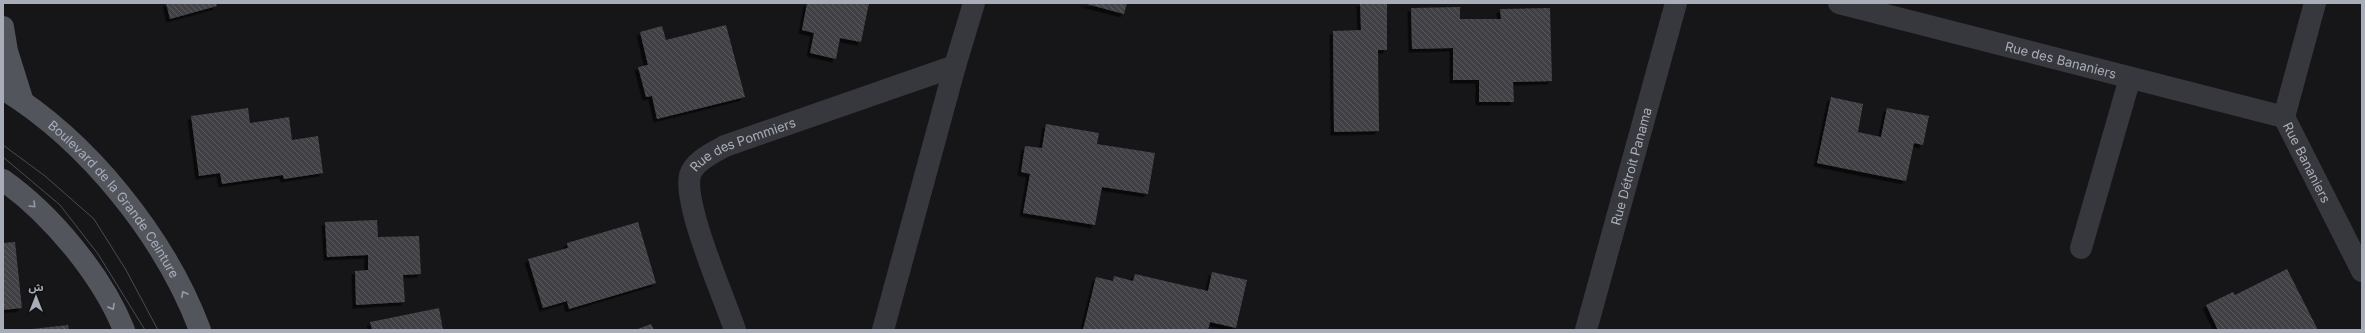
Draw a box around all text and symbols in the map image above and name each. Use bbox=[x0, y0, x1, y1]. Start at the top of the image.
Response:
street label: Rue des Bananiers bbox=[2003, 38, 2118, 82]
street label: Rue Détroit Panama bbox=[1607, 105, 1655, 227]
street label: Rue des Pommiers bbox=[686, 114, 798, 174]
street label: Boulevard de la Grande Ceinture bbox=[45, 117, 183, 281]
street label: Rue Bananiers bbox=[2280, 119, 2334, 206]
one-way arrow bbox=[28, 200, 36, 208]
north arrow bbox=[16, 277, 56, 317]
text: ش bbox=[28, 280, 44, 294]
one-way arrow bbox=[181, 291, 189, 299]
one-way arrow bbox=[108, 303, 115, 310]

